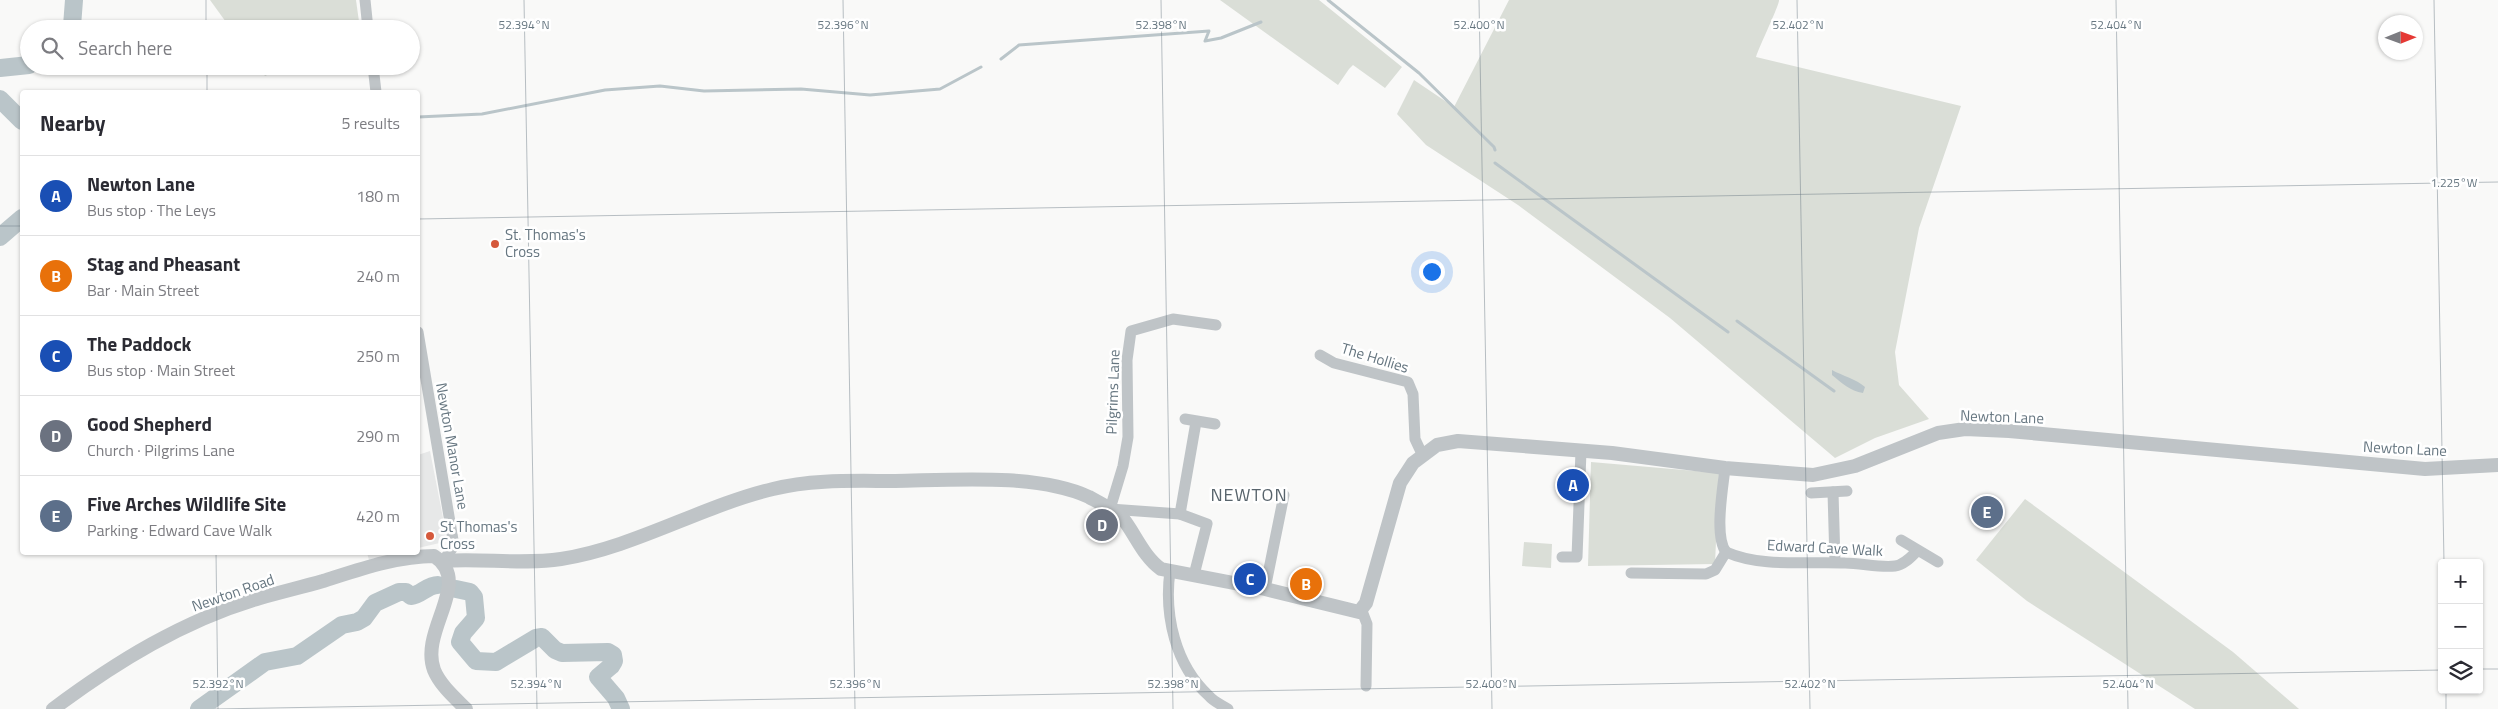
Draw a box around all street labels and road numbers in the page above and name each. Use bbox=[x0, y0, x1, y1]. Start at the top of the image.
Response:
street label: The Hollies bbox=[1339, 336, 1412, 379]
street label: Pilgrims Lane bbox=[1100, 349, 1125, 435]
street label: Newton Manor Lane bbox=[430, 381, 475, 511]
street label: Newton Lane bbox=[1960, 404, 2044, 429]
street label: Newton Lane bbox=[2363, 435, 2448, 462]
street label: Edward Cave Walk bbox=[1767, 533, 1884, 562]
street label: Newton Road bbox=[188, 568, 277, 617]

